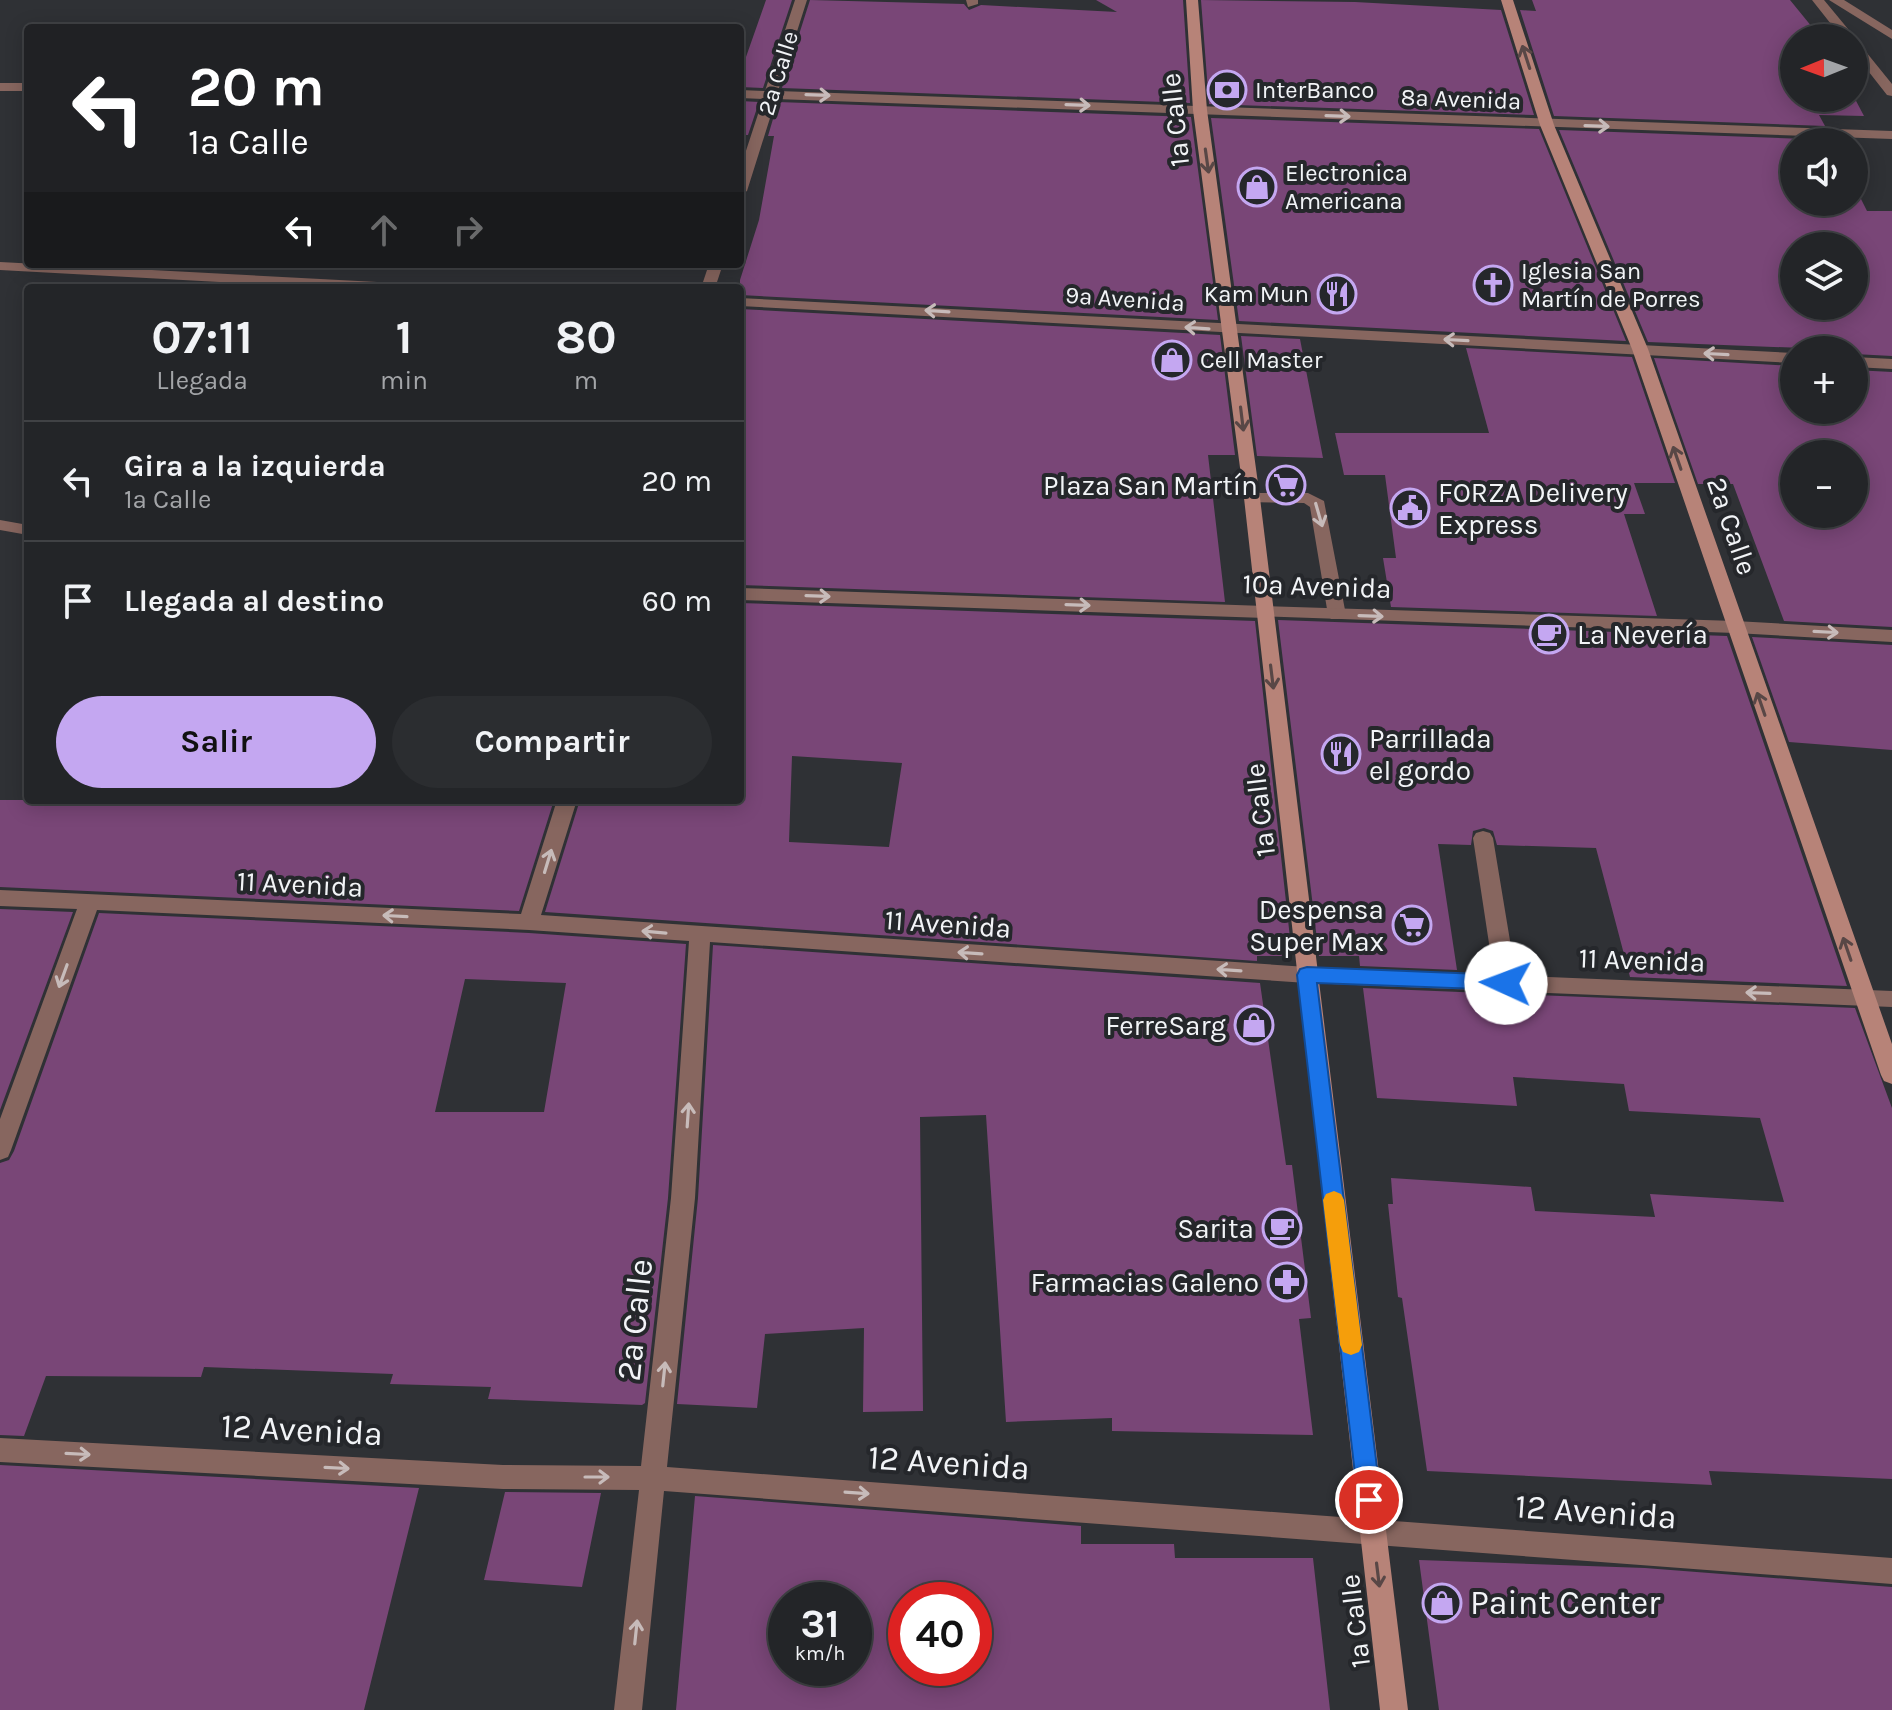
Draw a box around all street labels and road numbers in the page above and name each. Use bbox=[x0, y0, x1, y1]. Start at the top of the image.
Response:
street label: 2a Calle bbox=[752, 28, 804, 118]
street label: 1a Calle bbox=[1154, 72, 1196, 168]
street label: 8a Avenida bbox=[1400, 83, 1522, 115]
street label: 9a Avenida bbox=[1064, 281, 1186, 317]
street label: 2a Calle bbox=[1700, 473, 1764, 579]
street label: 10a Avenida bbox=[1242, 567, 1392, 605]
street label: 1a Calle bbox=[1238, 761, 1282, 859]
street label: 11 Avenida bbox=[236, 864, 364, 904]
street label: 11 Avenida bbox=[884, 903, 1012, 945]
street label: 11 Avenida bbox=[1578, 941, 1706, 979]
street label: 2a Calle bbox=[609, 1257, 661, 1383]
street label: 12 Avenida bbox=[220, 1406, 384, 1454]
street label: 12 Avenida bbox=[867, 1437, 1031, 1489]
street label: 12 Avenida bbox=[1514, 1486, 1678, 1538]
street label: 1a Calle bbox=[1333, 1572, 1377, 1670]

